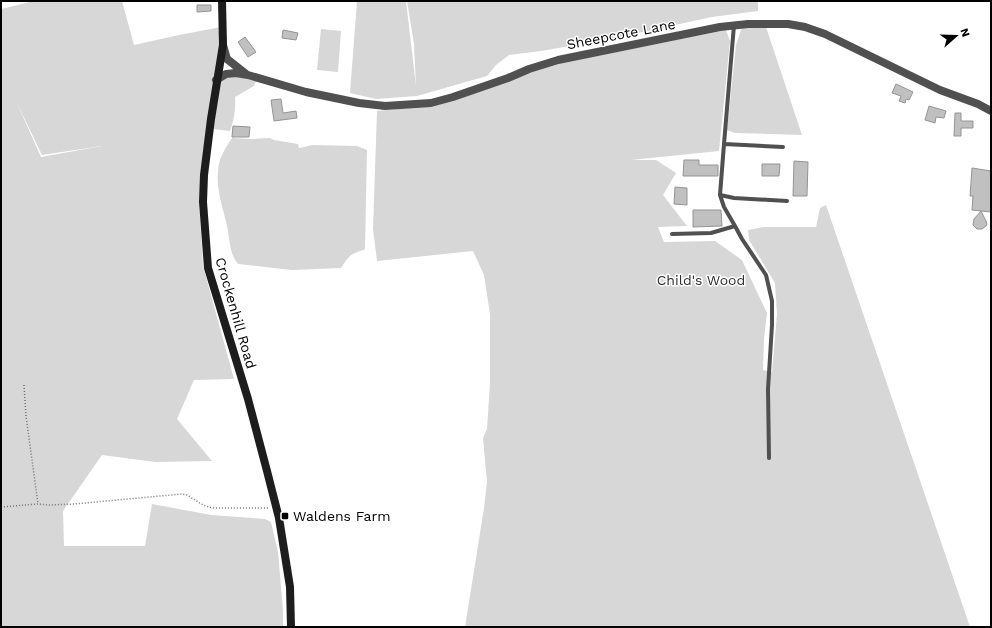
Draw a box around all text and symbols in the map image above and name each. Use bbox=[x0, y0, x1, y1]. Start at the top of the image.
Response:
street label: Sheepcote Lane bbox=[565, 16, 677, 52]
north arrow bbox=[936, 16, 976, 56]
text: N bbox=[957, 27, 972, 39]
street label: Crockenhill Road bbox=[212, 255, 260, 371]
park label: Child's Wood bbox=[657, 272, 745, 288]
place label: Waldens Farm bbox=[293, 508, 391, 524]
marker: Waldens Farm bbox=[280, 511, 290, 521]

